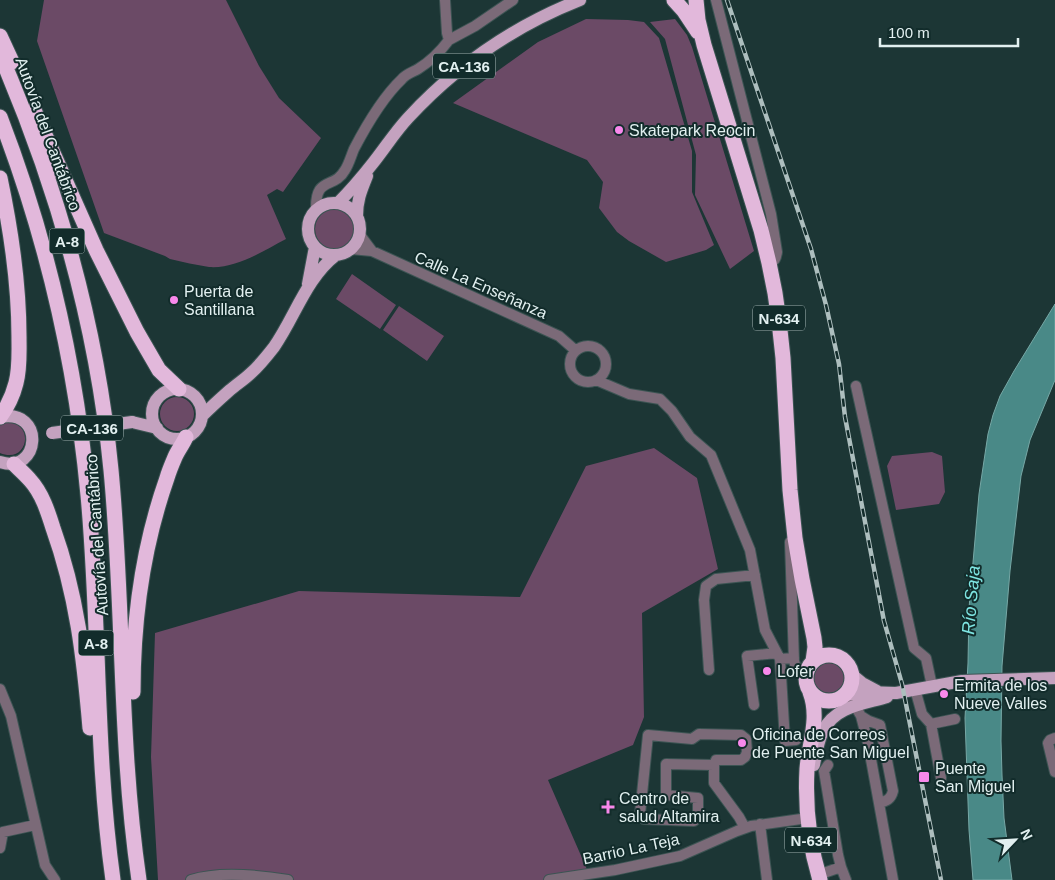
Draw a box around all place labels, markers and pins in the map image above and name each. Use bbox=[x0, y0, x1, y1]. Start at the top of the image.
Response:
place label: Skatepark Reocin bbox=[629, 122, 755, 139]
marker: Skatepark Reocin bbox=[613, 124, 625, 136]
place label: Puerta de Santillana bbox=[184, 283, 254, 318]
marker: Puerta de Santillana bbox=[168, 294, 180, 306]
place label: Lofer bbox=[777, 663, 814, 680]
marker: Lofer bbox=[761, 665, 773, 677]
place label: Ermita de los Nueve Valles bbox=[954, 677, 1047, 712]
marker: Ermita de los Nueve Valles bbox=[938, 688, 950, 700]
place label: Oficina de Correos de Puente San Miguel bbox=[752, 726, 909, 761]
marker: Oficina de Correos de Puente San Miguel bbox=[736, 737, 748, 749]
place label: Puente San Miguel bbox=[935, 760, 1015, 795]
marker: Puente San Miguel bbox=[917, 770, 931, 784]
place label: Centro de salud Altamira bbox=[619, 790, 720, 825]
marker: Centro de salud Altamira bbox=[601, 800, 615, 814]

